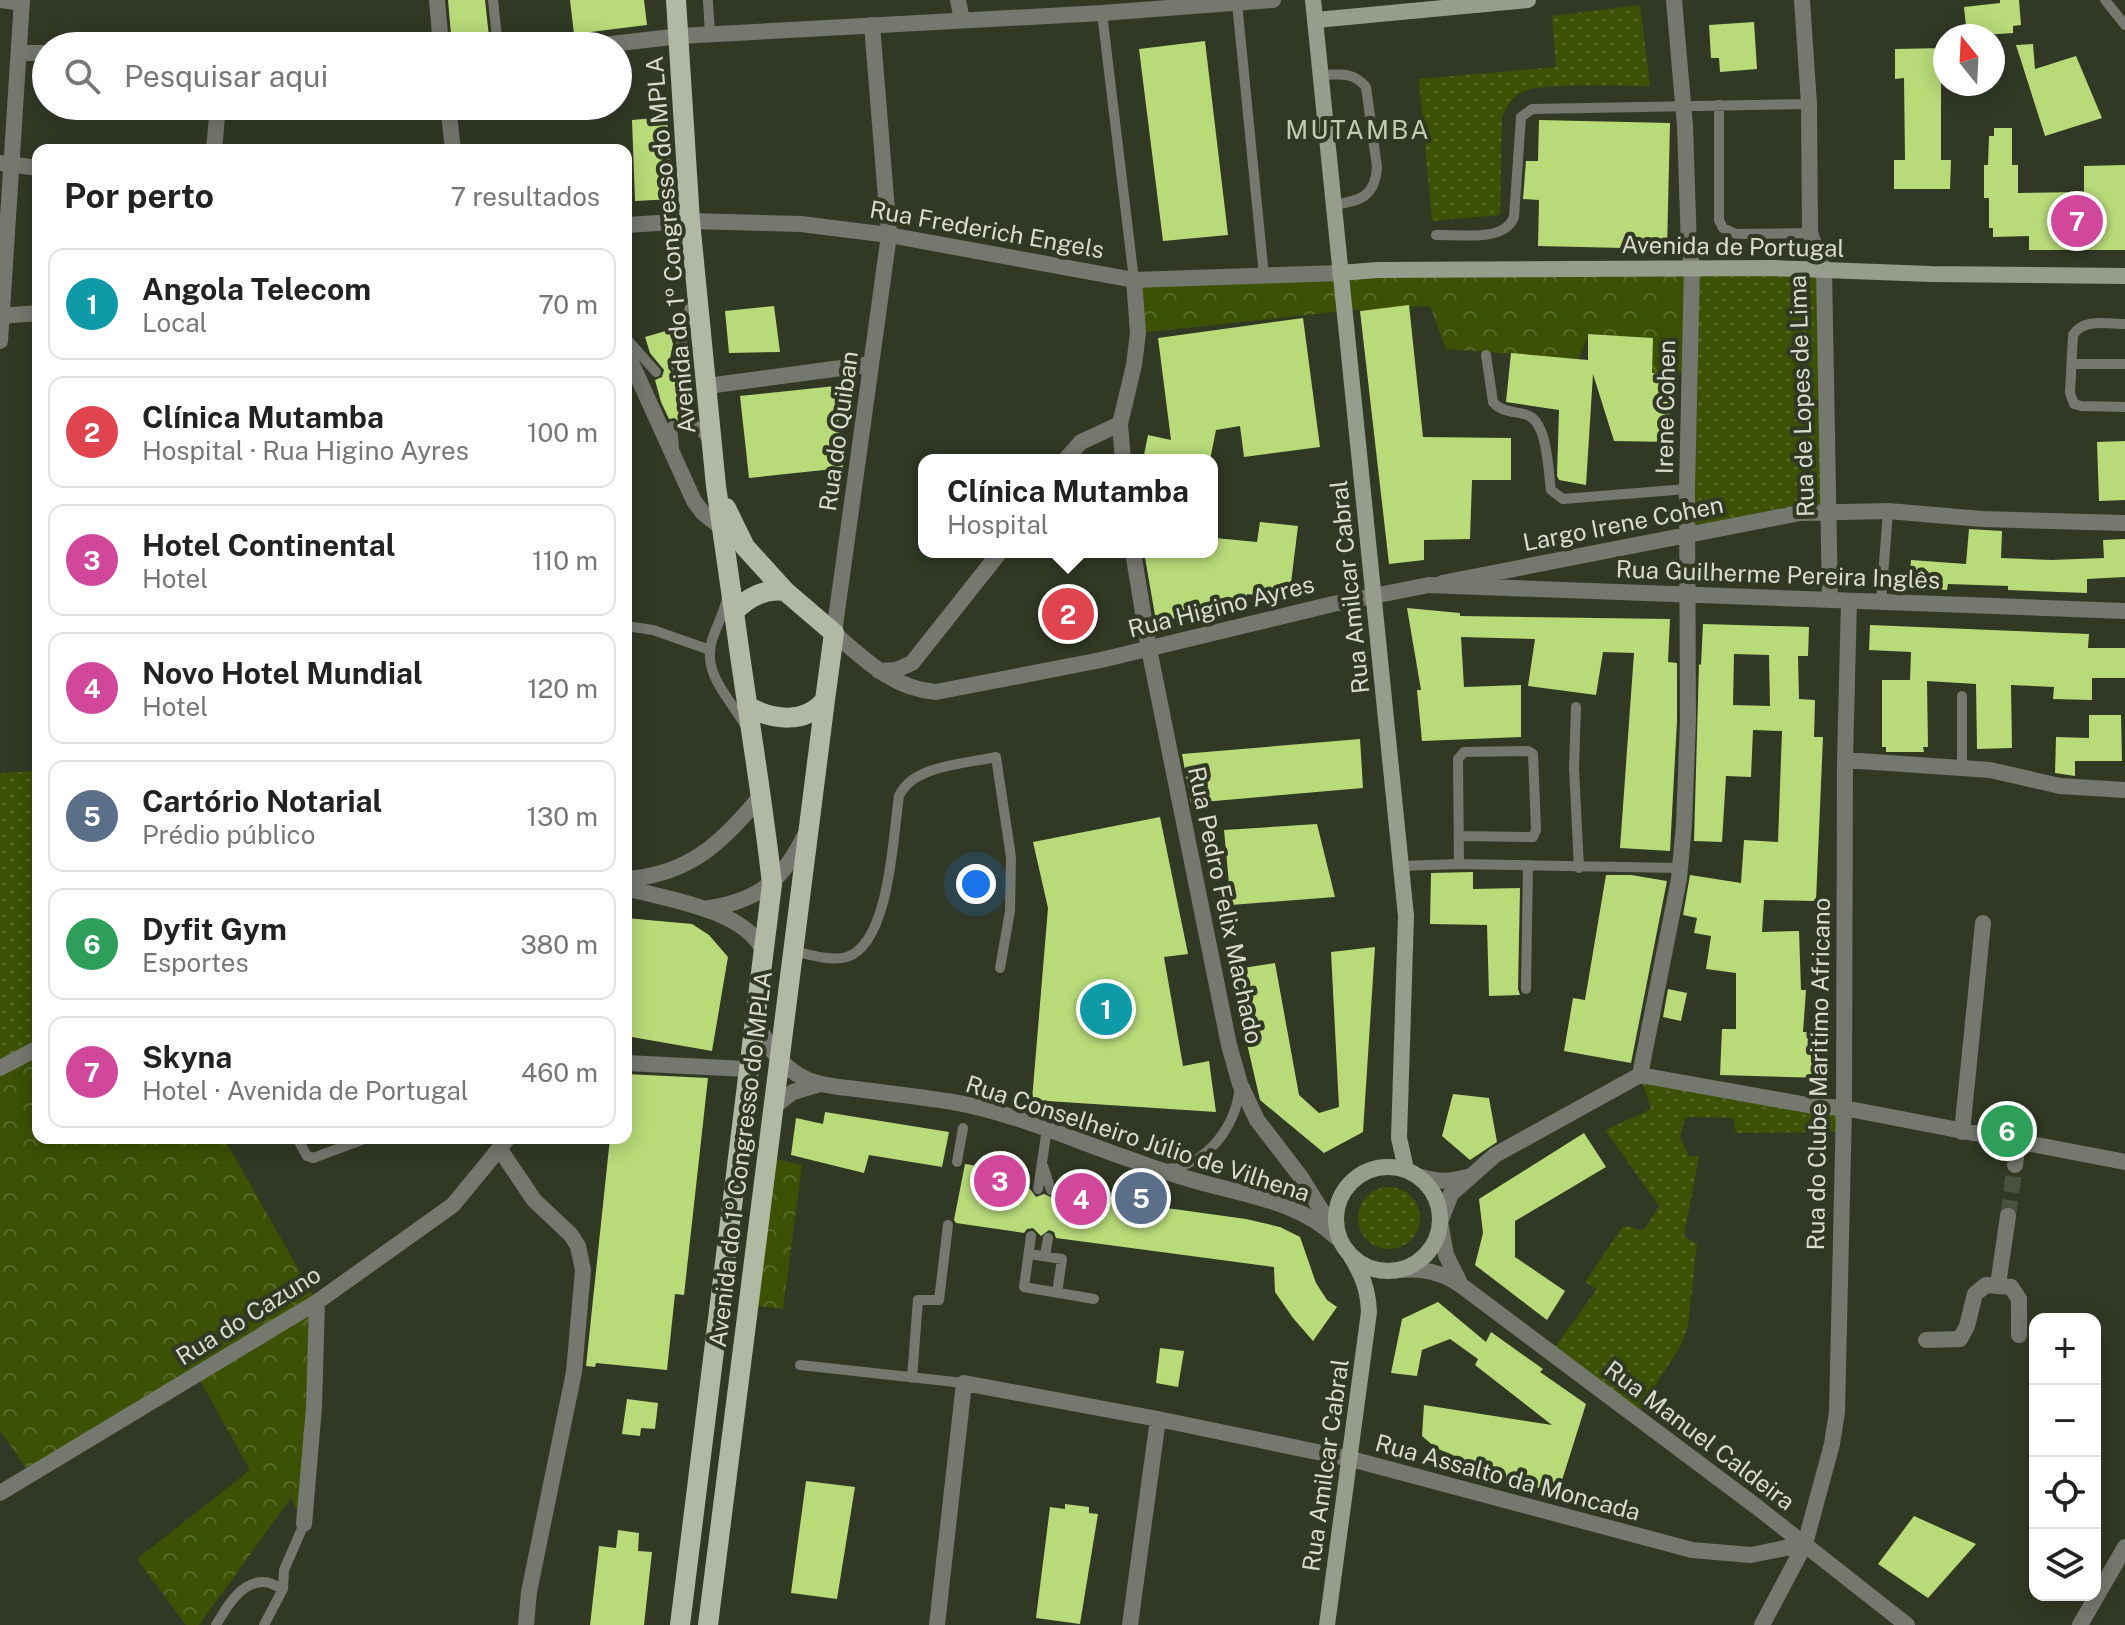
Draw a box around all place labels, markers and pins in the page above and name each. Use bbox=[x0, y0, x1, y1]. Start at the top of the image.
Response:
pin: 7 bbox=[2051, 191, 2103, 251]
pin: 2 bbox=[1042, 584, 1094, 644]
pin: 1 bbox=[1080, 979, 1132, 1039]
pin: 6 bbox=[1981, 1101, 2033, 1161]
pin: 3 bbox=[974, 1151, 1026, 1211]
pin: 5 bbox=[1115, 1168, 1167, 1228]
pin: 4 bbox=[1055, 1169, 1107, 1229]

